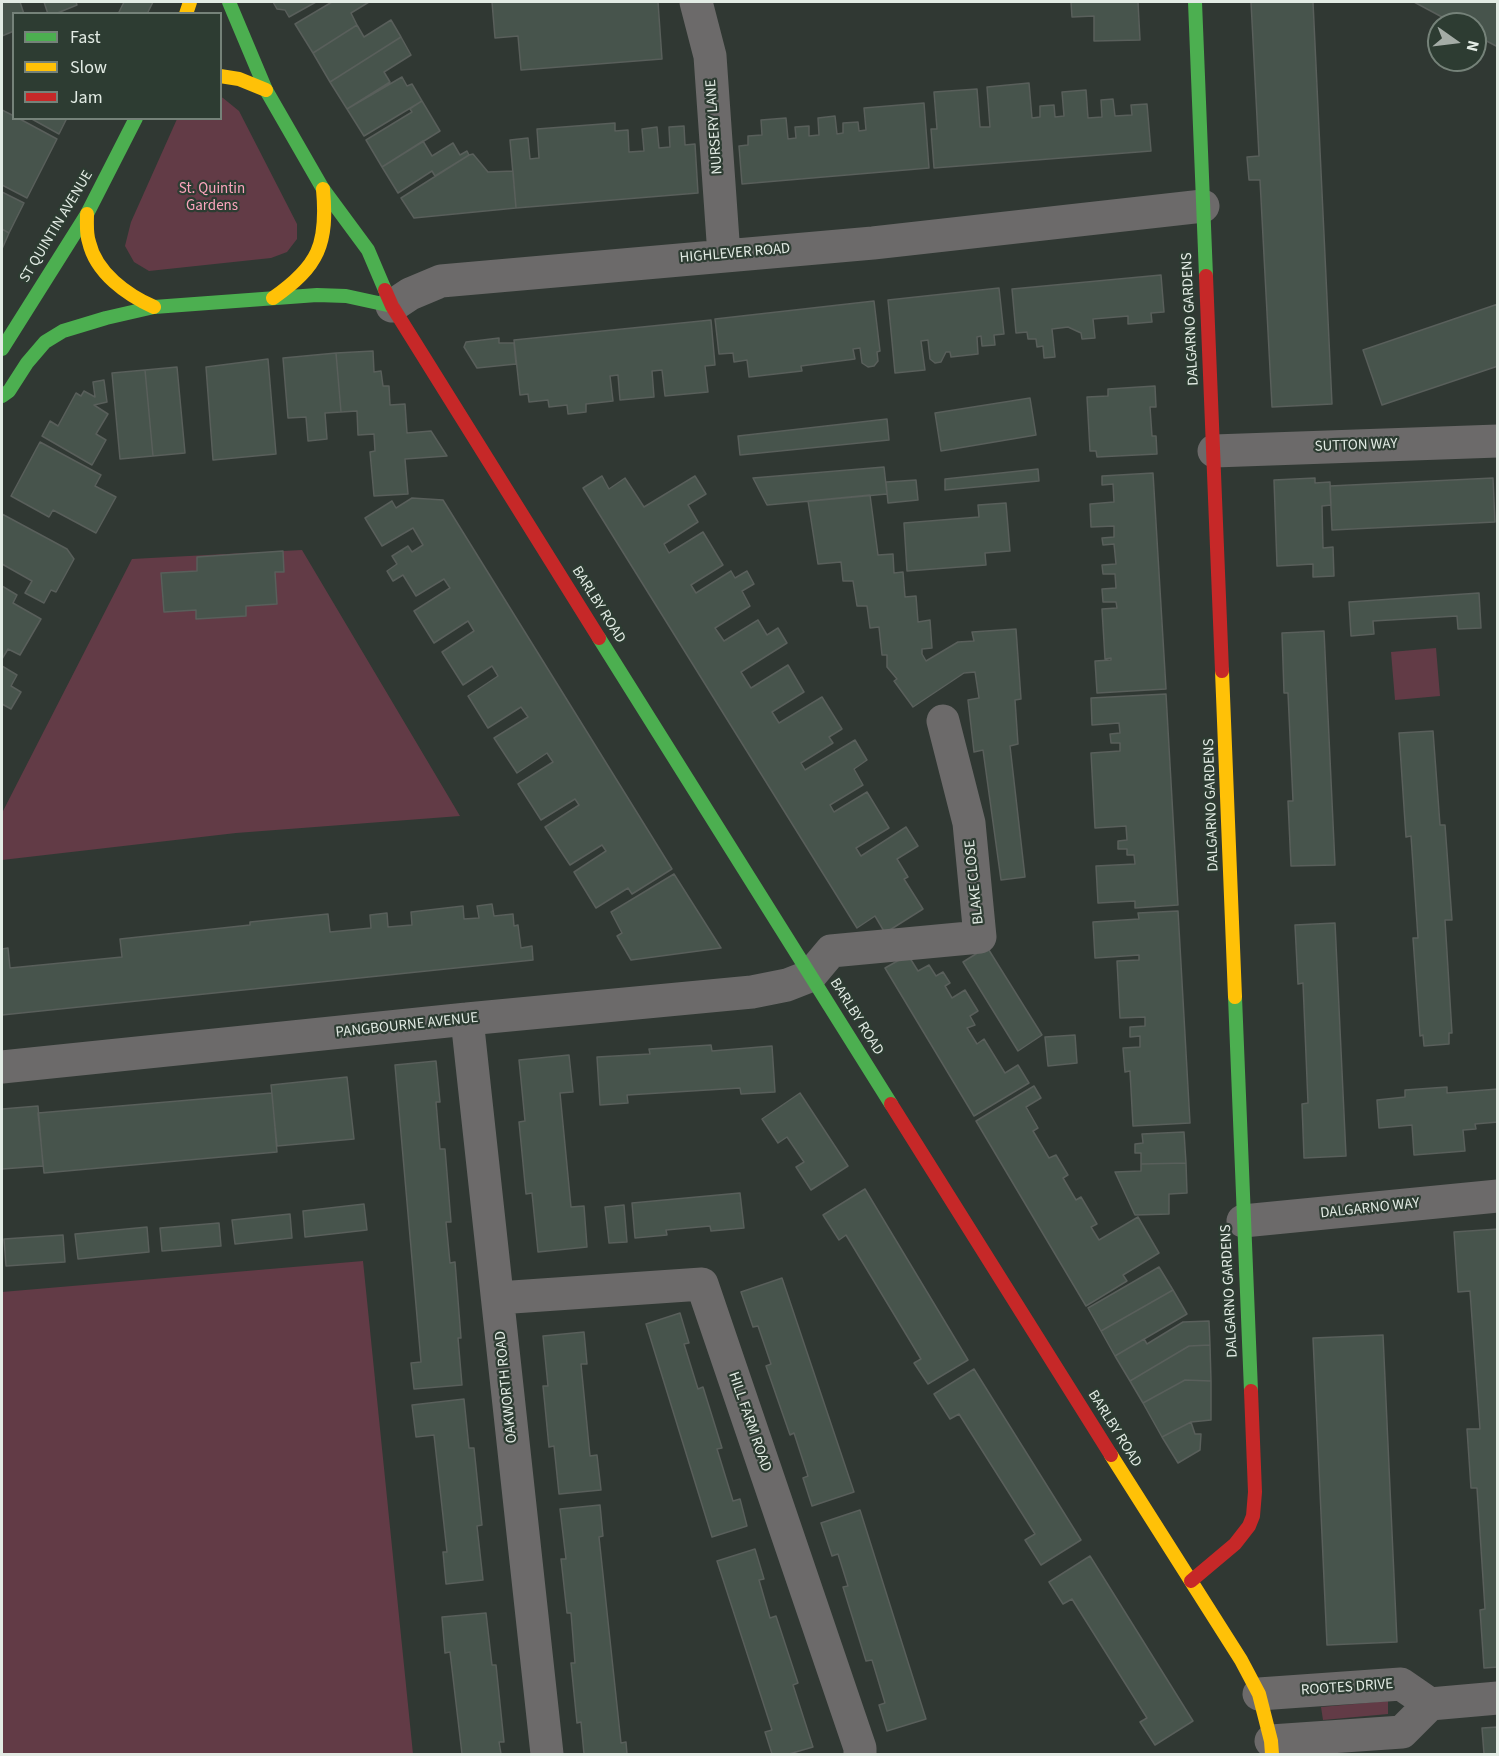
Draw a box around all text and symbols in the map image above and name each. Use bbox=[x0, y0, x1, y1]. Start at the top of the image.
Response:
legend bbox=[12, 12, 222, 120]
north arrow bbox=[1427, 12, 1487, 72]
text: Fast bbox=[70, 25, 101, 50]
text: N bbox=[1461, 38, 1484, 54]
text: Slow bbox=[70, 55, 107, 80]
street label: NURSERY LANE bbox=[703, 79, 727, 175]
text: Jam bbox=[70, 85, 103, 110]
street label: ST QUINTIN AVENUE bbox=[16, 168, 98, 286]
park label: St. Quintin Gardens bbox=[179, 181, 245, 216]
street label: HIGHLEVER ROAD bbox=[679, 240, 791, 268]
street label: DALGARNO GARDENS bbox=[1179, 252, 1203, 386]
street label: SUTTON WAY bbox=[1314, 436, 1398, 456]
street label: BARLBY ROAD bbox=[567, 563, 629, 647]
street label: DALGARNO GARDENS bbox=[1201, 738, 1223, 872]
street label: BLAKE CLOSE bbox=[962, 839, 988, 925]
street label: BARLBY ROAD bbox=[825, 975, 887, 1059]
street label: PANGBOURNE AVENUE bbox=[335, 1010, 479, 1042]
street label: DALGARNO WAY bbox=[1320, 1195, 1420, 1223]
street label: DALGARNO GARDENS bbox=[1218, 1224, 1242, 1358]
street label: OAKWORTH ROAD bbox=[492, 1330, 522, 1444]
street label: HILL FARM ROAD bbox=[723, 1370, 775, 1474]
street label: BARLBY ROAD bbox=[1083, 1387, 1145, 1471]
street label: ROOTES DRIVE bbox=[1300, 1676, 1394, 1700]

